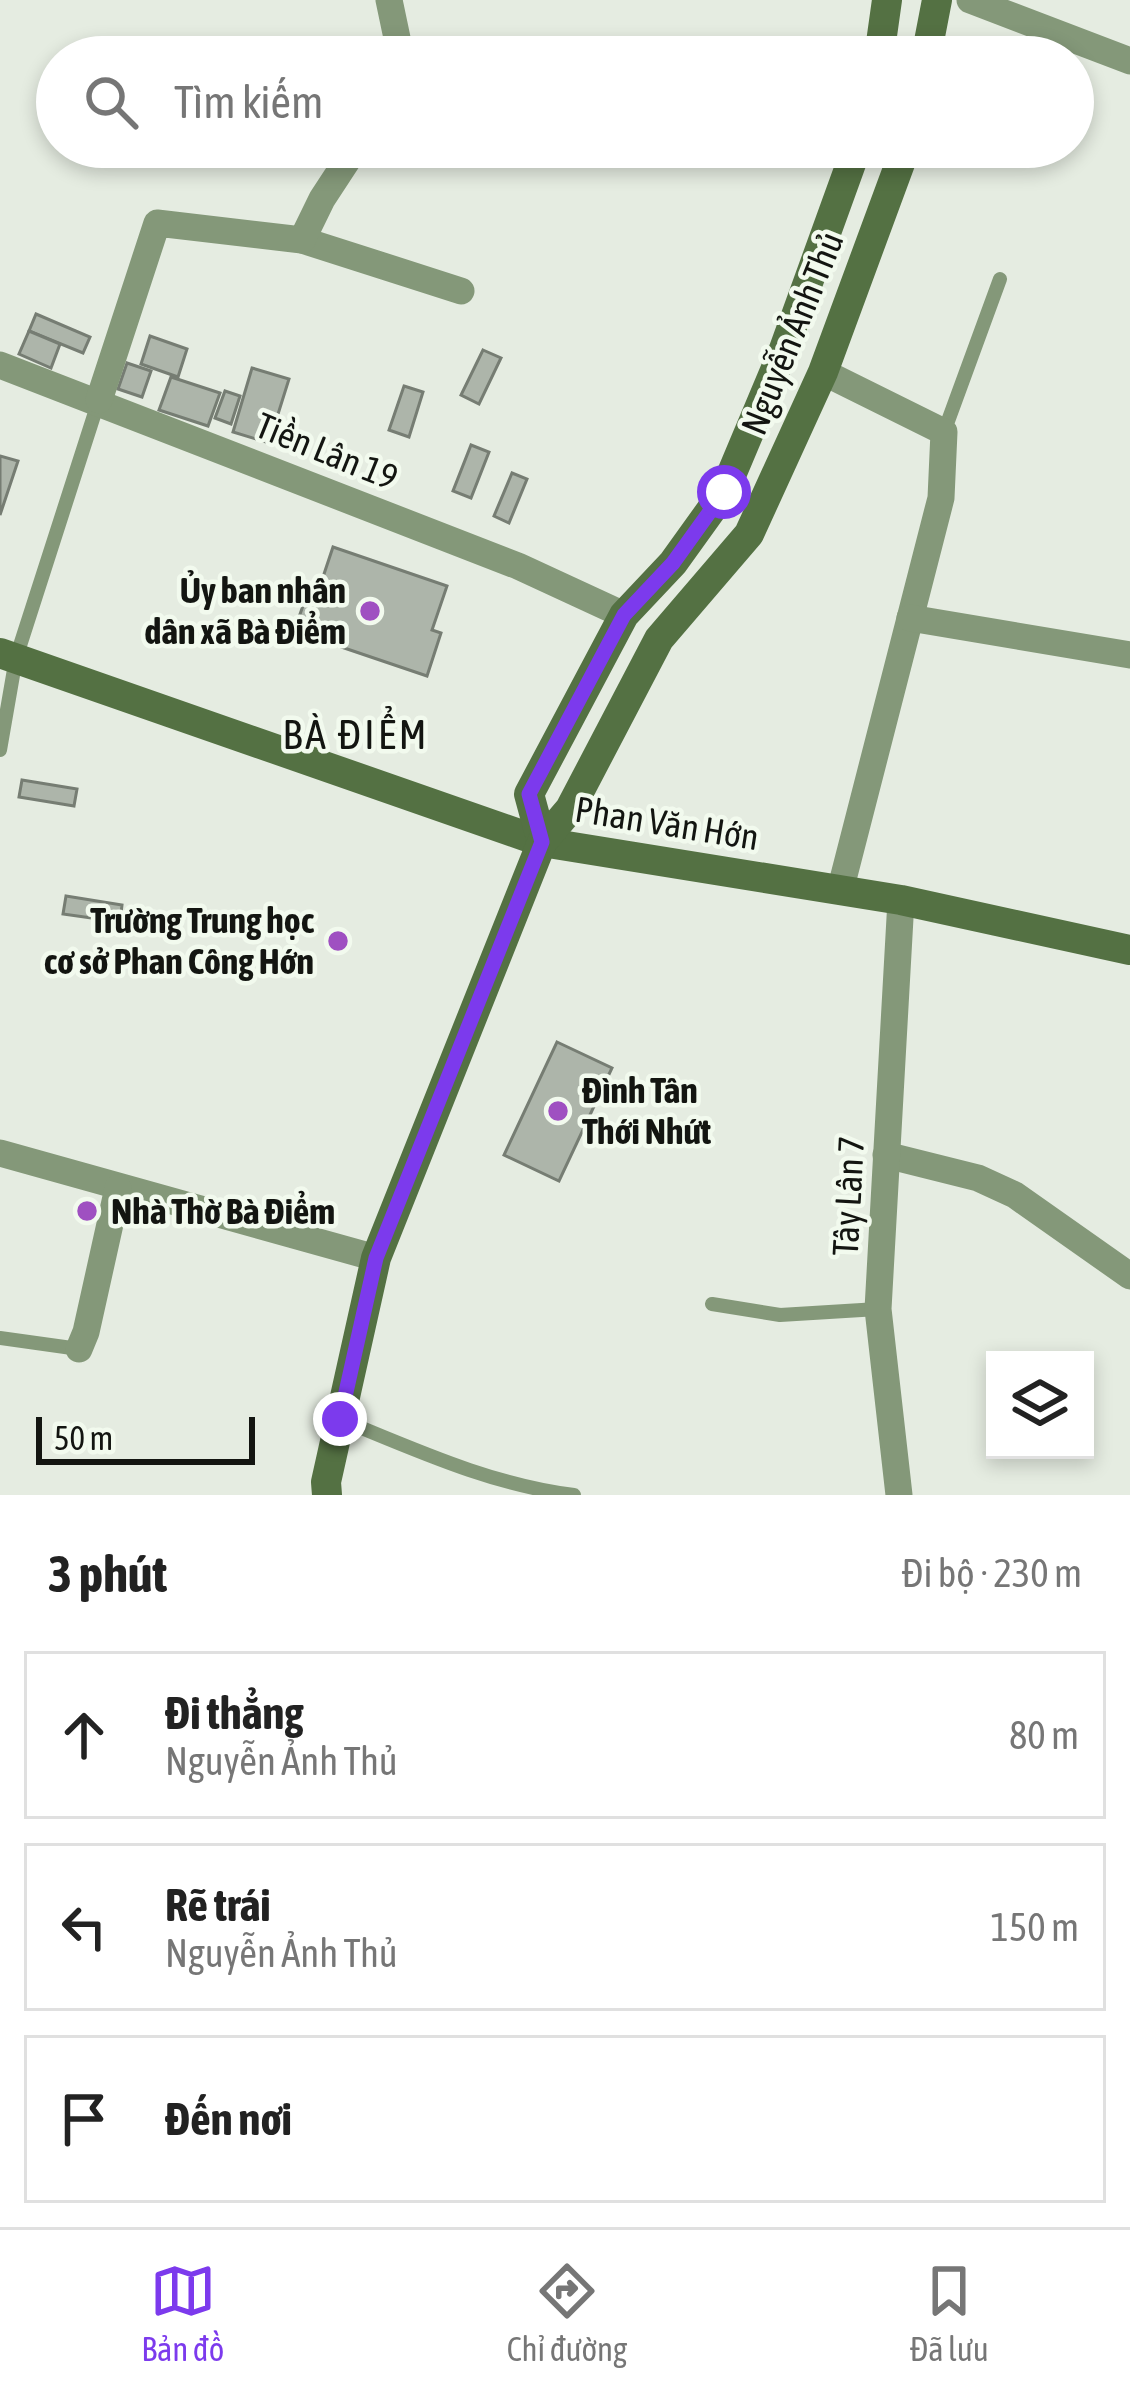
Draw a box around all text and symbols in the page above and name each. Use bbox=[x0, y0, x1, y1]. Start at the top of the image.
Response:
search box bbox=[36, 36, 1094, 168]
icon: search bbox=[78, 69, 144, 135]
text: Tìm kiếm bbox=[174, 76, 323, 128]
street label: Nguyễn Ảnh Thủ bbox=[732, 226, 852, 440]
street label: Tiền Lân 19 bbox=[250, 404, 404, 498]
route start bbox=[697, 465, 751, 519]
place label: Ủy ban nhân dân xã Bà Điểm bbox=[144, 569, 346, 652]
marker: Ủy ban nhân dân xã Bà Điểm bbox=[357, 598, 383, 624]
district label: BÀ ĐIỂM bbox=[282, 705, 430, 758]
street label: Phan Văn Hớn bbox=[572, 788, 762, 858]
place label: Trường Trung học cơ sở Phan Công Hớn bbox=[44, 899, 315, 982]
marker: Trường Trung học cơ sở Phan Công Hớn bbox=[325, 928, 351, 954]
place label: Đình Tân Thới Nhứt bbox=[582, 1069, 712, 1152]
marker: Đình Tân Thới Nhứt bbox=[545, 1098, 571, 1124]
street label: Tây Lân 7 bbox=[824, 1135, 872, 1257]
place label: Nhà Thờ Bà Điểm bbox=[111, 1190, 335, 1232]
marker: Nhà Thờ Bà Điểm bbox=[74, 1198, 100, 1224]
map controls bbox=[986, 1351, 1094, 1459]
button: layers bbox=[986, 1351, 1094, 1459]
route end bbox=[313, 1392, 367, 1446]
scale bar bbox=[36, 1411, 255, 1464]
text: 50 m bbox=[54, 1419, 113, 1457]
text: 3 phút bbox=[48, 1544, 167, 1603]
text: Đi bộ · 230 m bbox=[902, 1551, 1082, 1595]
text: Đi thẳng bbox=[165, 1687, 304, 1739]
icon: ahead bbox=[51, 1702, 117, 1768]
text: 80 m bbox=[1009, 1713, 1079, 1757]
text: Nguyễn Ảnh Thủ bbox=[165, 1739, 398, 1783]
text: Rẽ trái bbox=[165, 1879, 271, 1931]
icon: left bbox=[51, 1894, 117, 1960]
text: 150 m bbox=[991, 1905, 1079, 1949]
text: Nguyễn Ảnh Thủ bbox=[165, 1931, 398, 1975]
icon: arrive bbox=[51, 2086, 117, 2152]
text: Đến nơi bbox=[165, 2093, 292, 2145]
tab: Bản đồ bbox=[141, 2258, 224, 2368]
tab: Chỉ đường bbox=[507, 2258, 627, 2368]
tab: Đã lưu bbox=[910, 2258, 989, 2368]

